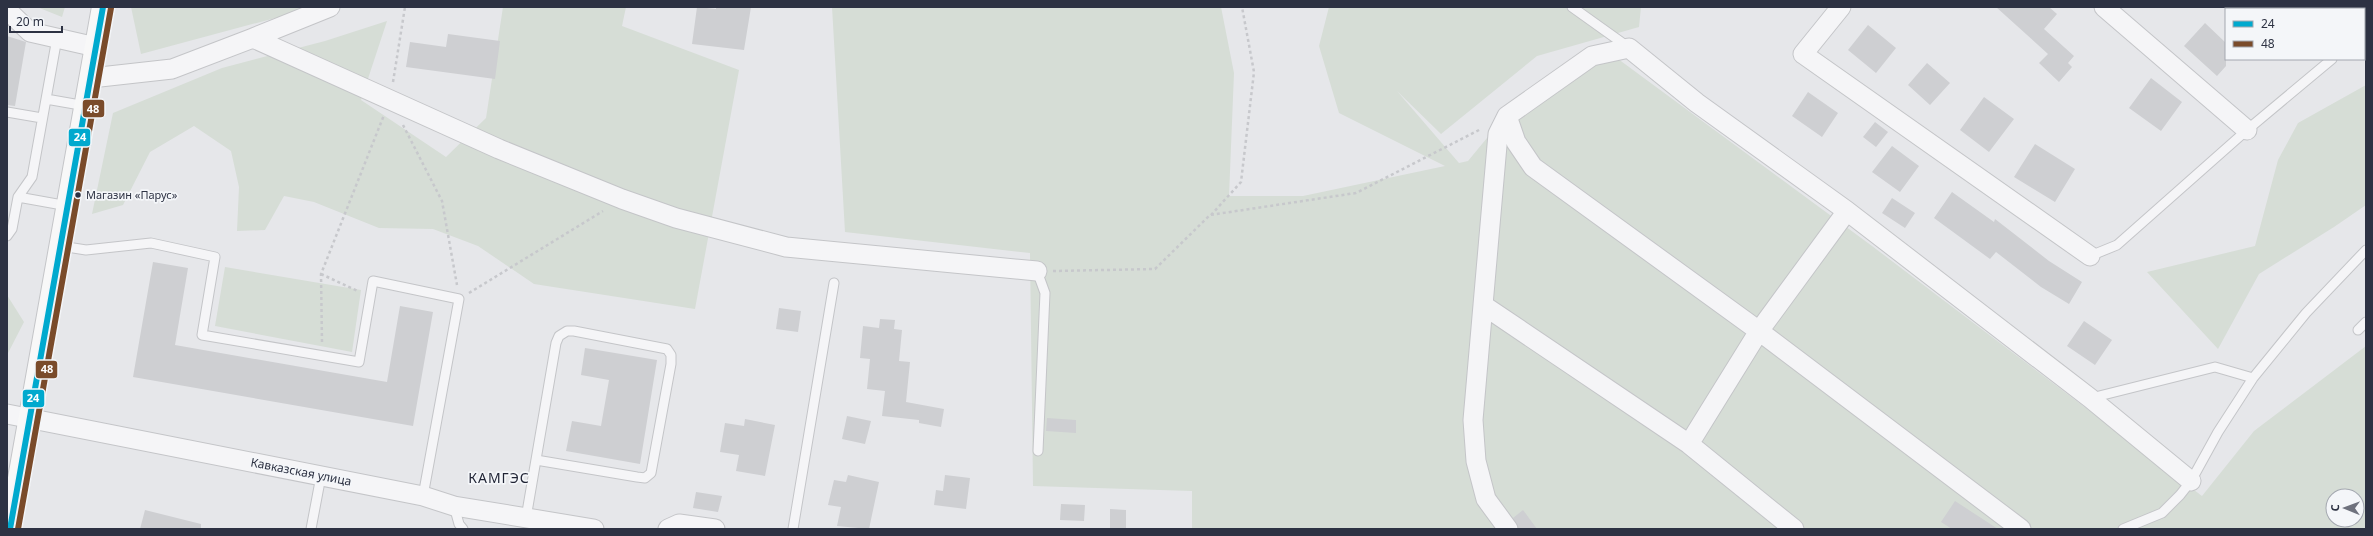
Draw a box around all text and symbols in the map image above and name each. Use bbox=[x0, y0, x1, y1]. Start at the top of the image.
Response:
scale bar bbox=[10, 8, 62, 34]
legend bbox=[2225, 8, 2365, 60]
text: 20 m bbox=[16, 13, 44, 30]
text: 24 bbox=[2261, 15, 2275, 32]
text: 48 bbox=[2261, 35, 2275, 52]
line badge: 48 bbox=[82, 99, 105, 118]
text: 48 bbox=[87, 101, 99, 116]
line badge: 24 bbox=[68, 128, 91, 147]
text: 24 bbox=[74, 129, 87, 144]
place label: Магазин «Парус» bbox=[86, 187, 178, 202]
marker: Магазин «Парус» bbox=[73, 190, 83, 200]
line badge: 48 bbox=[35, 360, 58, 379]
text: 48 bbox=[41, 361, 53, 376]
line badge: 24 bbox=[22, 389, 45, 408]
text: 24 bbox=[27, 390, 40, 405]
street label: Кавказская улица bbox=[249, 453, 353, 490]
district label: КАМГЭС bbox=[468, 468, 530, 487]
north arrow bbox=[2325, 488, 2365, 528]
text: С bbox=[2327, 504, 2342, 512]

